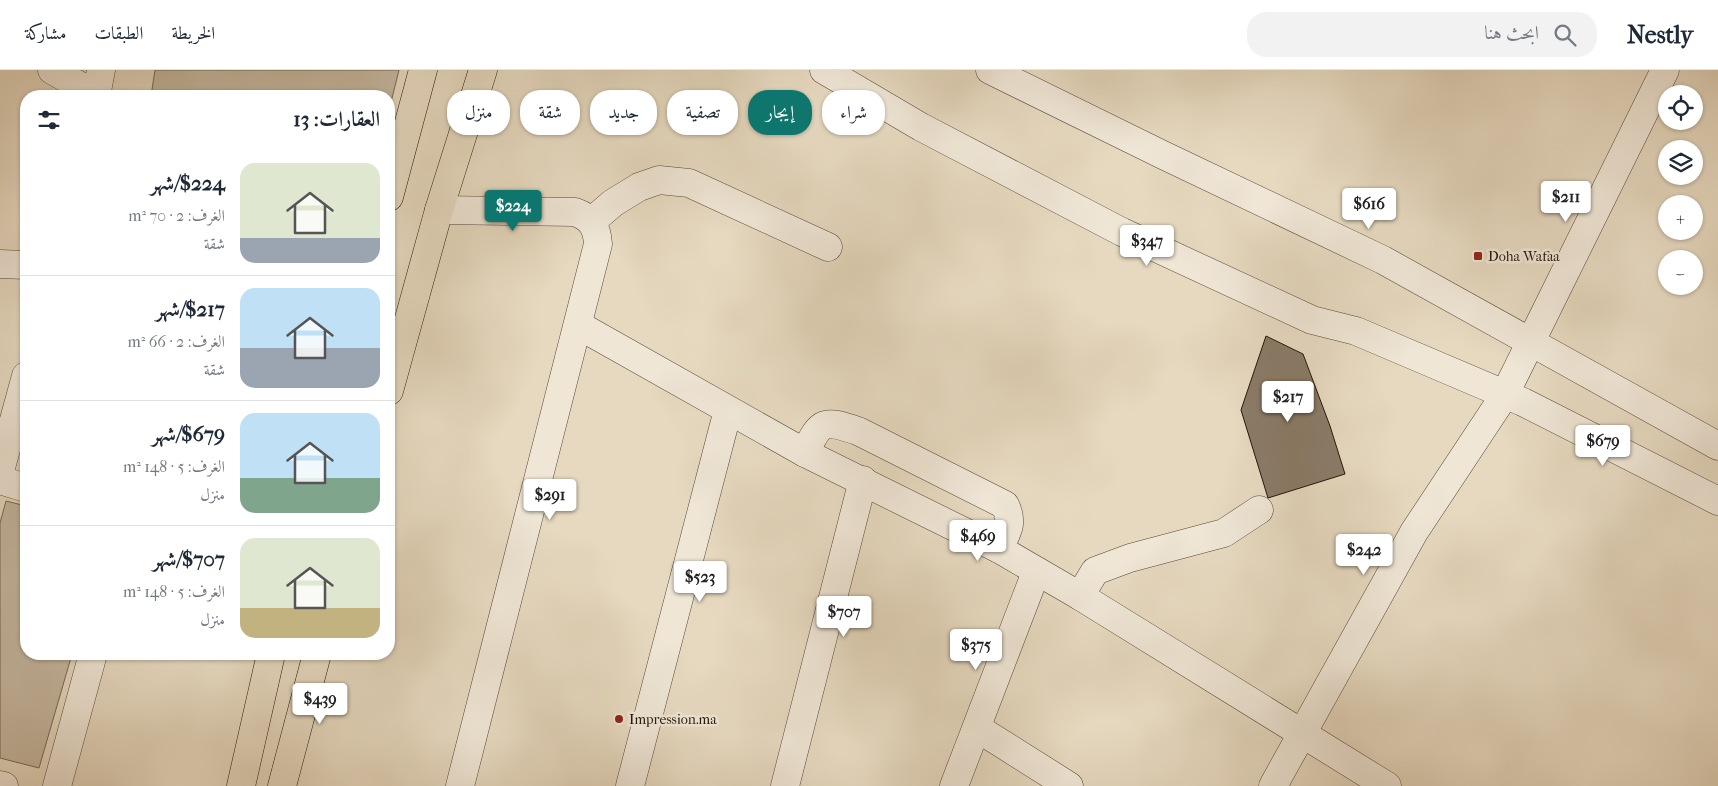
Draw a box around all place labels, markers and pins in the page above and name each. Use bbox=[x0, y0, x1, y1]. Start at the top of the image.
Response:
pin: $211 bbox=[1536, 180, 1596, 223]
pin: $616 bbox=[1339, 188, 1399, 230]
pin: $224 bbox=[483, 190, 543, 232]
pin: $347 bbox=[1117, 224, 1177, 267]
place label: Doha Wafaa bbox=[1488, 248, 1560, 265]
marker: Doha Wafaa bbox=[1472, 250, 1484, 262]
pin: $217 bbox=[1258, 380, 1318, 423]
pin: $679 bbox=[1573, 424, 1633, 467]
pin: $291 bbox=[520, 478, 580, 521]
pin: $469 bbox=[948, 520, 1008, 562]
pin: $242 bbox=[1334, 534, 1394, 576]
pin: $523 bbox=[670, 560, 730, 603]
pin: $707 bbox=[814, 596, 874, 638]
pin: $375 bbox=[946, 628, 1006, 671]
pin: $439 bbox=[290, 682, 350, 725]
place label: Impression.ma bbox=[629, 711, 717, 728]
marker: Impression.ma bbox=[613, 713, 625, 725]

